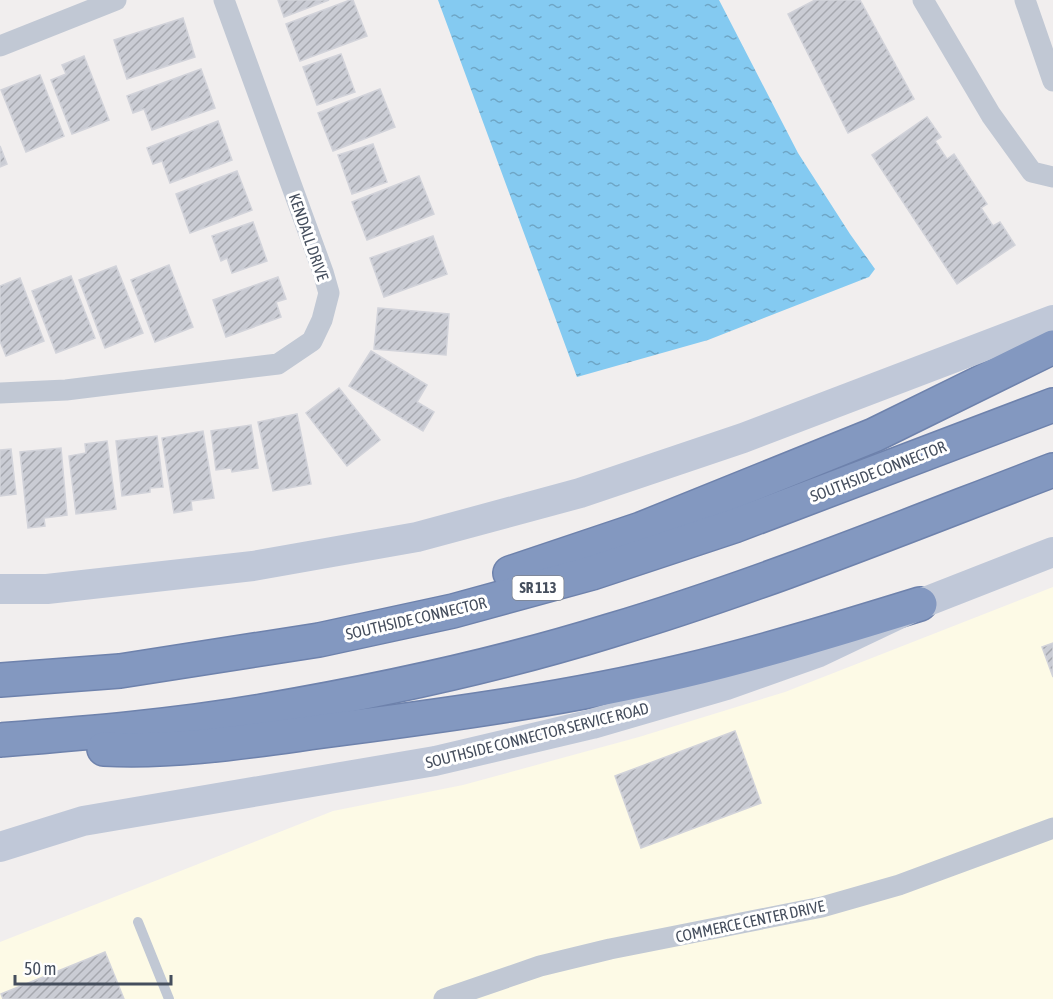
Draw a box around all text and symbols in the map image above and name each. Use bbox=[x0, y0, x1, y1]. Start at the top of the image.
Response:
street label: KENDALL DRIVE bbox=[286, 191, 332, 283]
street label: SOUTHSIDE CONNECTOR bbox=[808, 437, 948, 505]
road number: SR 113 bbox=[512, 576, 564, 600]
street label: SOUTHSIDE CONNECTOR bbox=[344, 593, 488, 643]
street label: SOUTHSIDE CONNECTOR SERVICE ROAD bbox=[424, 699, 651, 771]
street label: COMMERCE CENTER DRIVE bbox=[674, 896, 826, 946]
scale bar bbox=[15, 948, 171, 986]
text: 50 m bbox=[24, 958, 56, 979]

